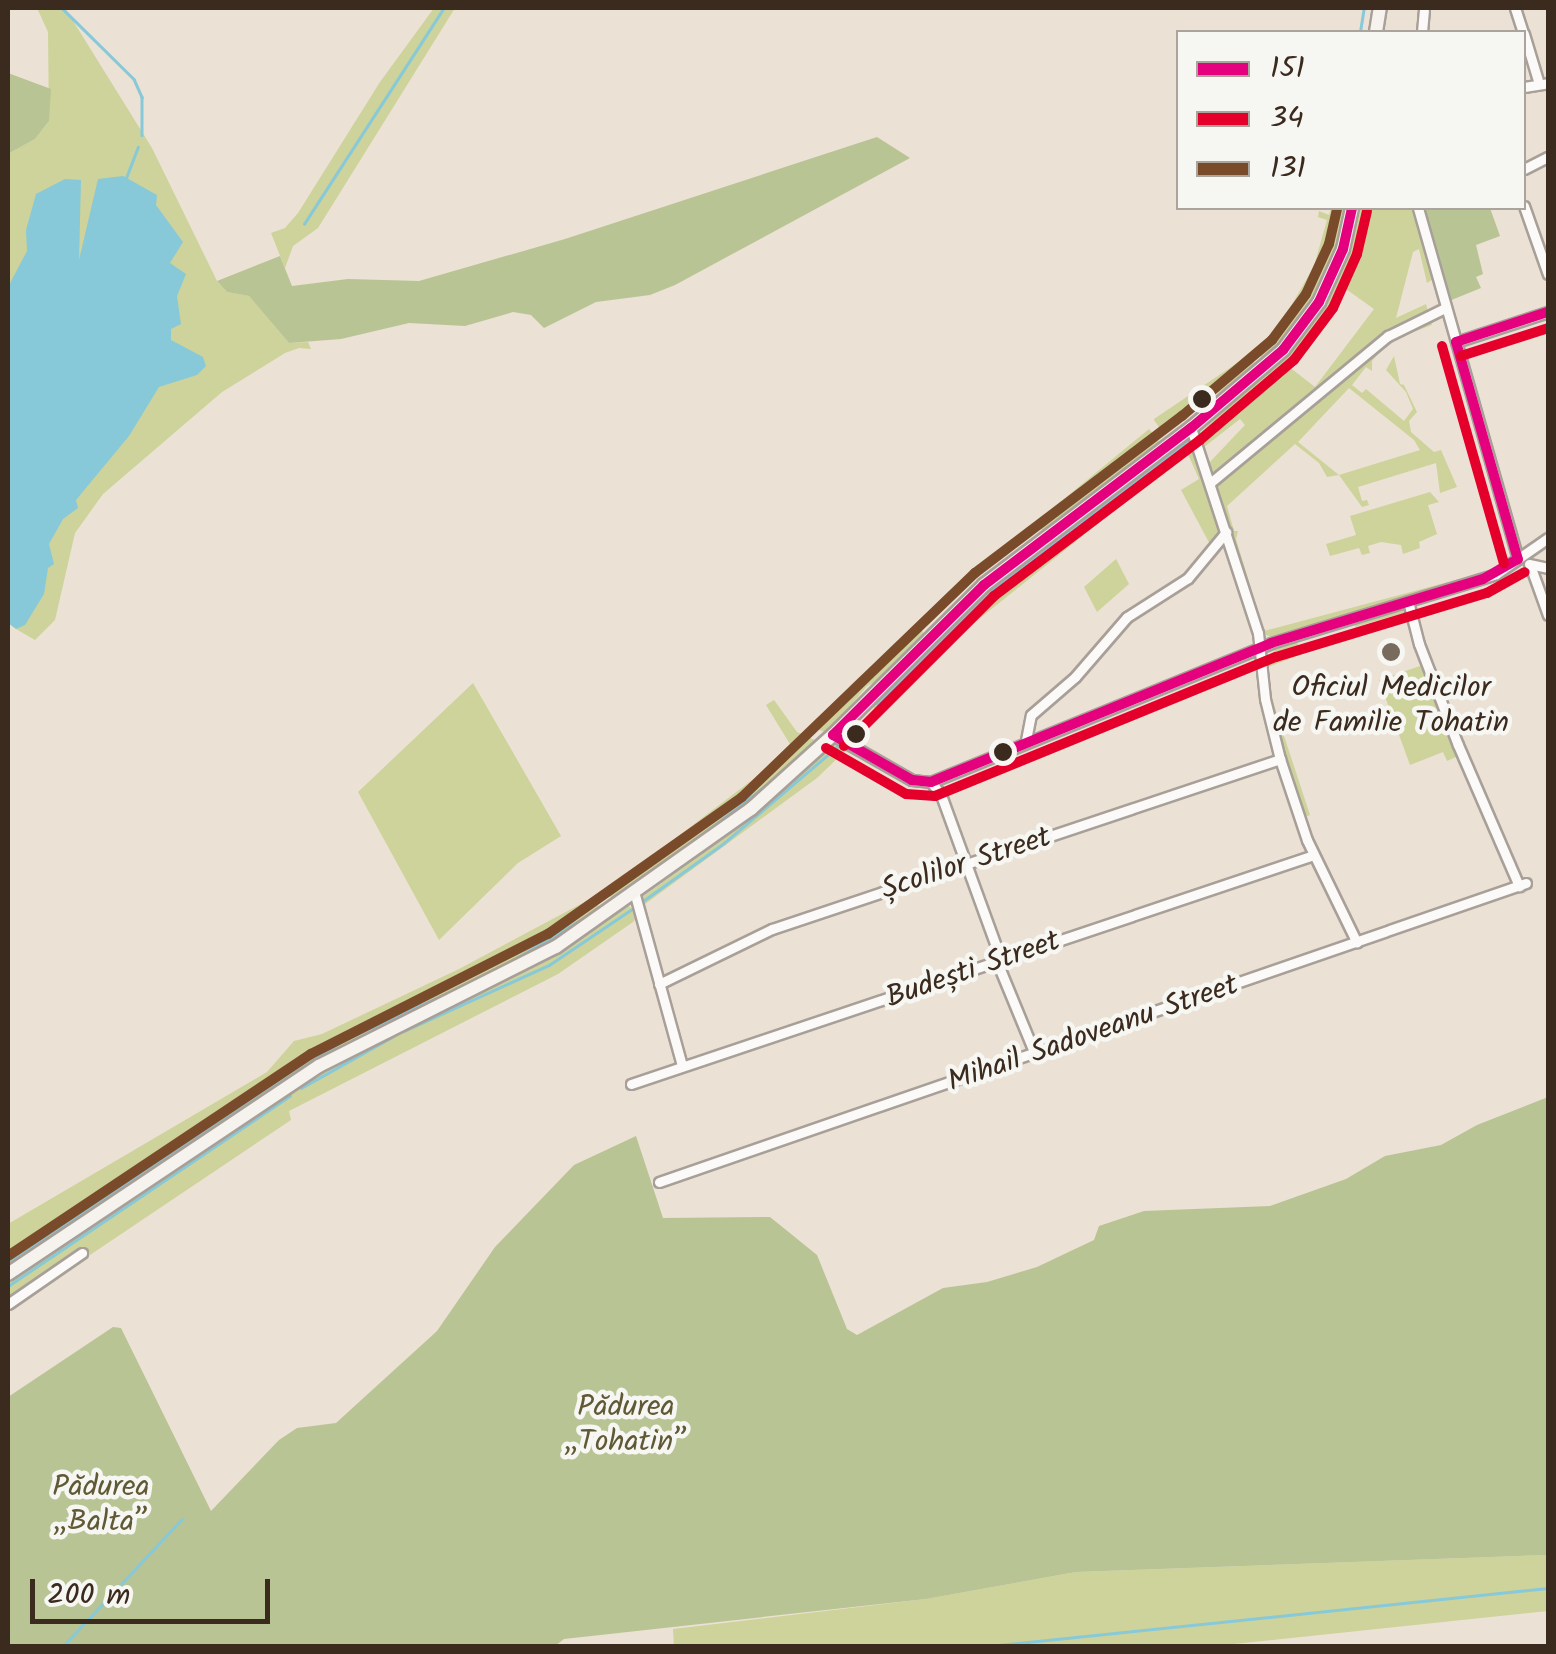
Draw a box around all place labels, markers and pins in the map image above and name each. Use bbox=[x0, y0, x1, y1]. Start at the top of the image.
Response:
unlabelled marker bbox=[1192, 389, 1212, 409]
marker: Oficiul Medicilor de Familie Tohatin bbox=[1378, 639, 1404, 665]
place label: Oficiul Medicilor de Familie Tohatin bbox=[1273, 670, 1509, 740]
unlabelled marker bbox=[846, 724, 866, 744]
unlabelled marker bbox=[993, 742, 1013, 762]

